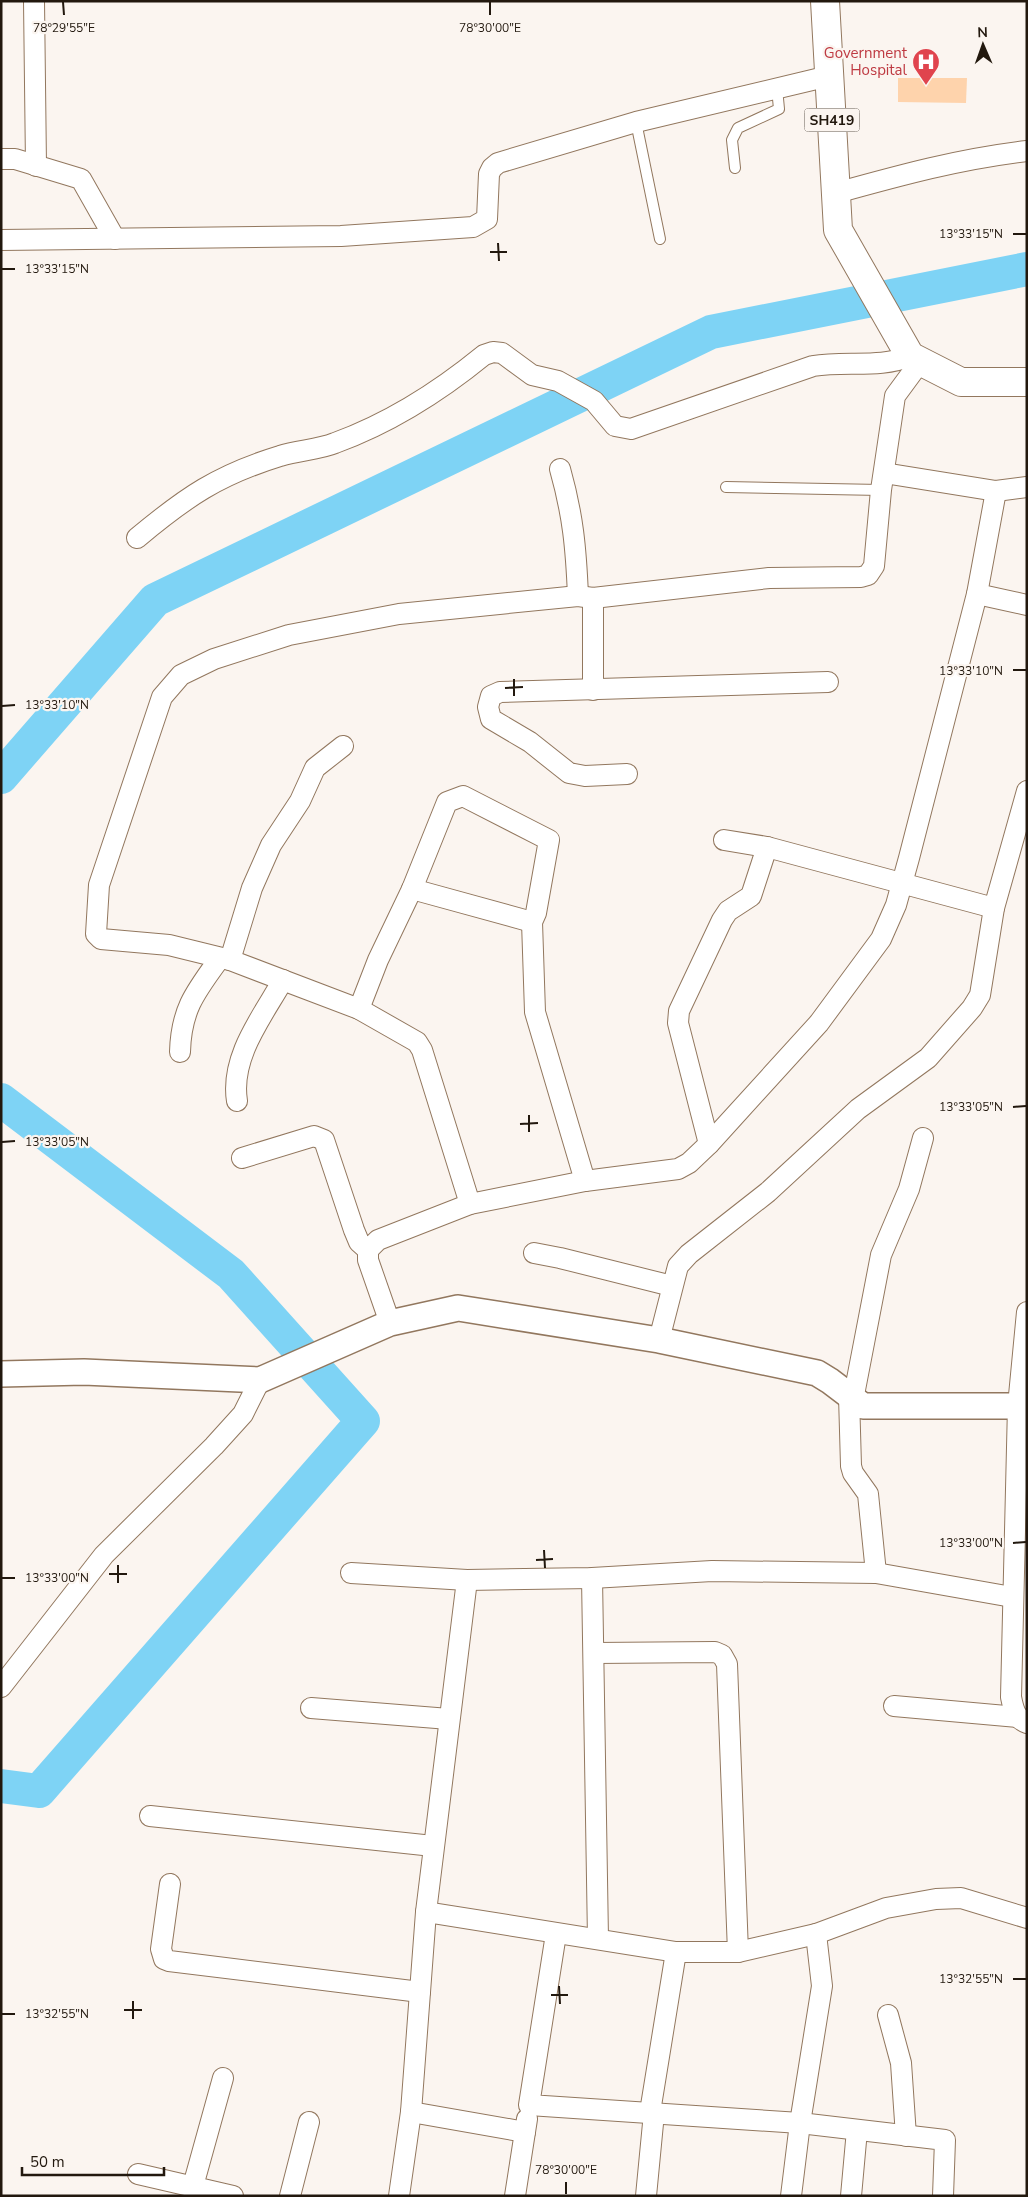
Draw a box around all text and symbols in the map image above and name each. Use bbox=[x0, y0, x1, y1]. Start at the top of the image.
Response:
text: 78°29'55"E bbox=[33, 20, 95, 36]
text: 78°30'00"E bbox=[459, 20, 521, 36]
north arrow bbox=[958, 20, 1008, 70]
text: N bbox=[977, 23, 988, 42]
place label: Government Hospital bbox=[824, 43, 908, 80]
hospital icon: Government Hospital bbox=[911, 47, 941, 86]
road number: SH419 bbox=[804, 108, 860, 132]
text: 13°33'15"N bbox=[939, 226, 1003, 242]
text: 13°33'15"N bbox=[25, 261, 89, 277]
text: 13°33'10"N bbox=[939, 663, 1003, 679]
text: 13°33'10"N bbox=[25, 697, 89, 713]
text: 13°33'05"N bbox=[939, 1099, 1003, 1115]
text: 13°33'05"N bbox=[25, 1134, 89, 1150]
text: 13°33'00"N bbox=[939, 1535, 1003, 1551]
text: 13°33'00"N bbox=[25, 1570, 89, 1586]
text: 13°32'55"N bbox=[939, 1971, 1003, 1987]
text: 13°32'55"N bbox=[25, 2006, 89, 2022]
scale bar bbox=[22, 2144, 165, 2176]
text: 50 m bbox=[30, 2152, 65, 2172]
text: 78°30'00"E bbox=[535, 2162, 597, 2178]

